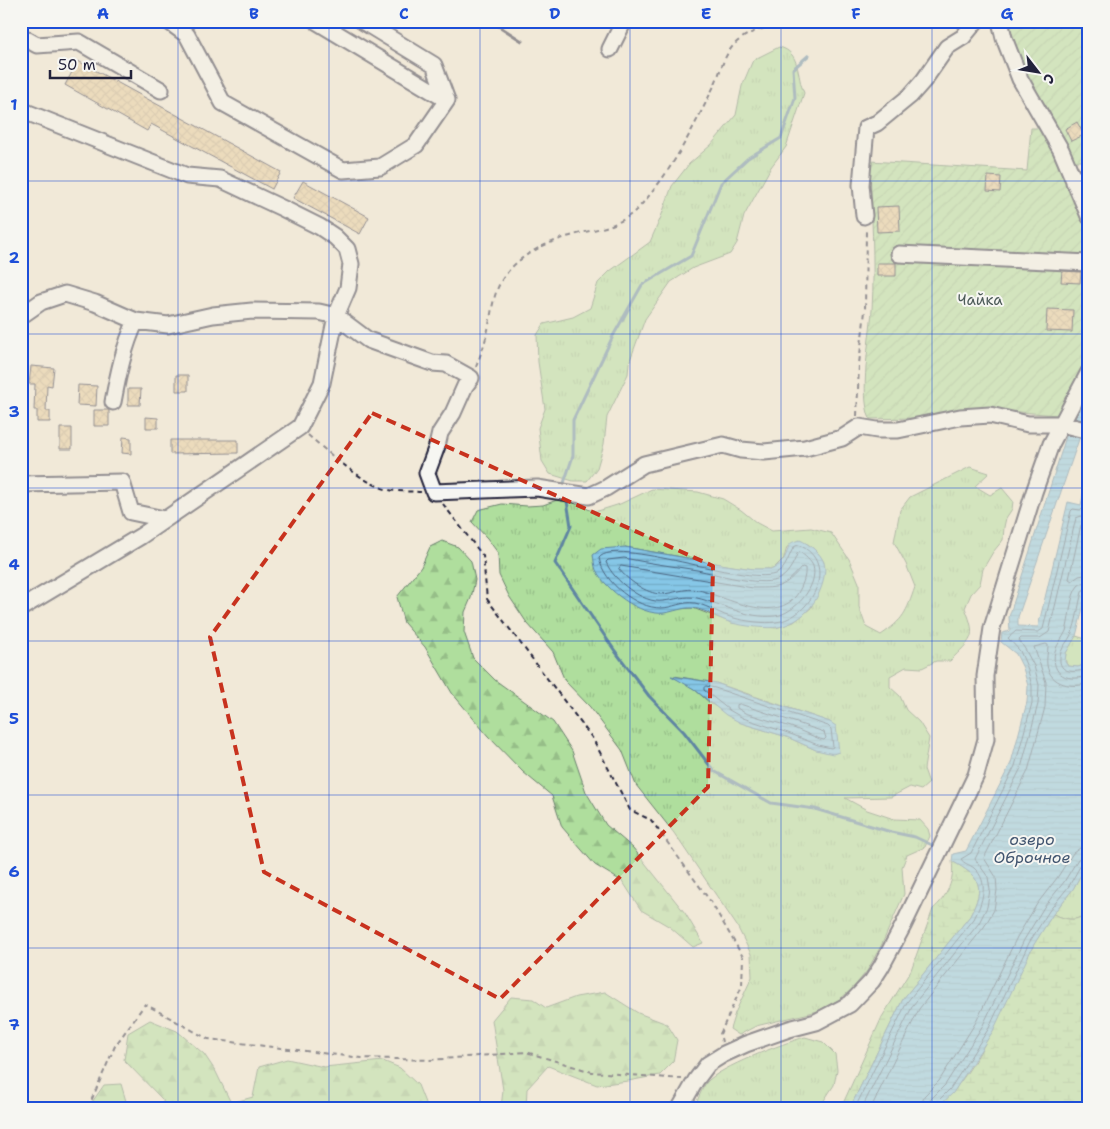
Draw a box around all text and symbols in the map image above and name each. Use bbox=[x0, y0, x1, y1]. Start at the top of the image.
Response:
text: A bbox=[97, 3, 109, 24]
text: B bbox=[249, 3, 259, 24]
text: C bbox=[399, 3, 409, 24]
text: D bbox=[549, 3, 561, 24]
text: E bbox=[701, 3, 711, 24]
text: F bbox=[851, 3, 861, 24]
text: G bbox=[1001, 3, 1014, 24]
scale bar bbox=[50, 48, 131, 80]
north arrow bbox=[1012, 48, 1062, 98]
text: 50 m bbox=[58, 55, 96, 75]
text: С bbox=[1039, 70, 1059, 87]
text: 1 bbox=[10, 94, 18, 115]
text: 2 bbox=[8, 247, 20, 268]
park label: Чайка bbox=[957, 290, 1003, 310]
text: 3 bbox=[8, 401, 20, 422]
text: 4 bbox=[8, 554, 20, 575]
text: 5 bbox=[9, 708, 19, 729]
water label: озеро Оброчное bbox=[993, 829, 1071, 868]
text: 6 bbox=[8, 861, 20, 882]
text: 7 bbox=[8, 1014, 20, 1035]

